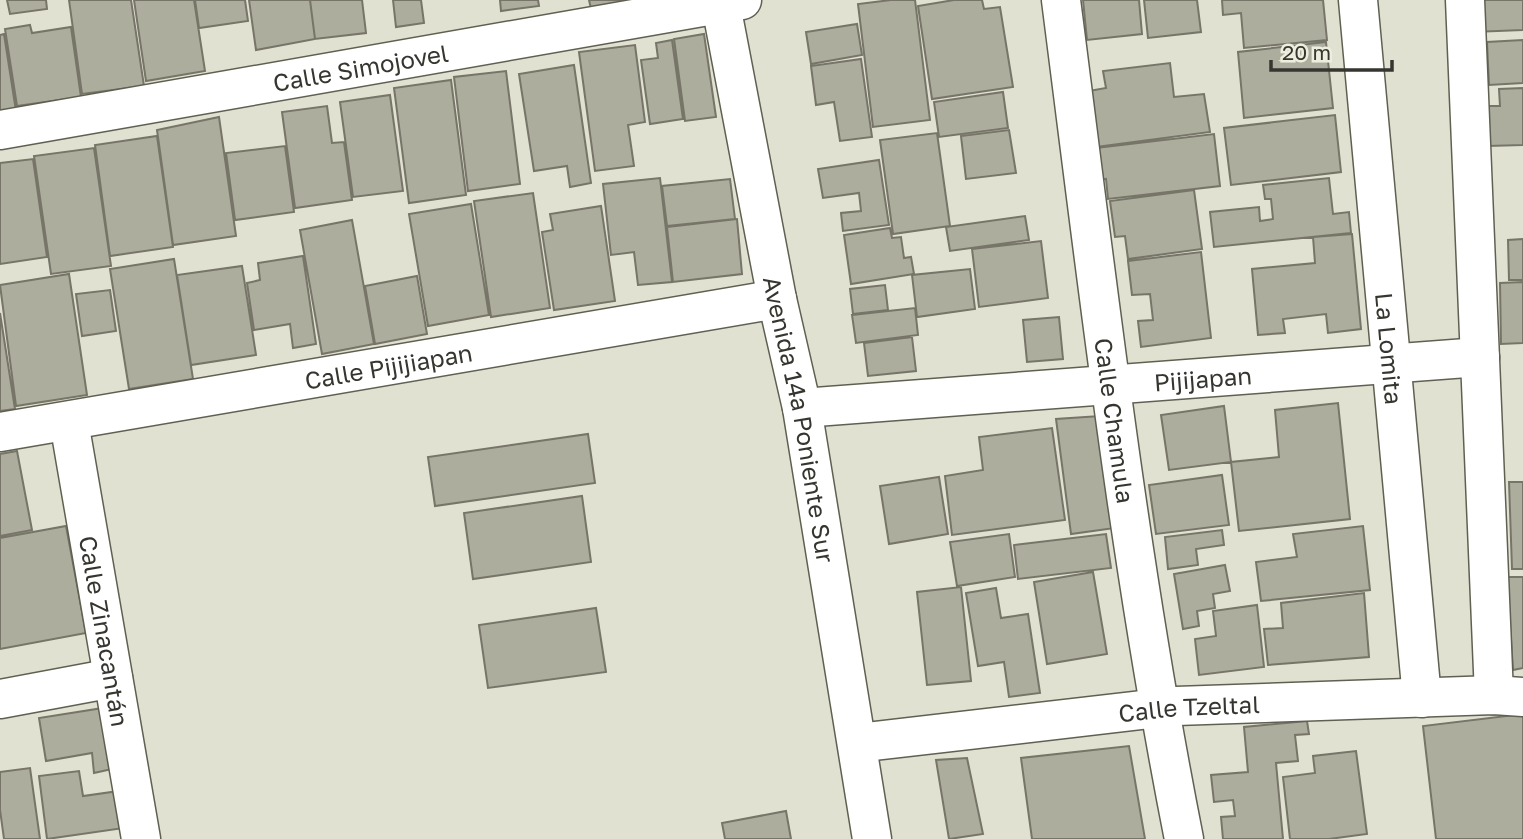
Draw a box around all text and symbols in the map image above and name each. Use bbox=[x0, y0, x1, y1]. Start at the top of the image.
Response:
scale bar bbox=[1271, 28, 1392, 72]
street label: Calle Simojovel bbox=[271, 37, 450, 96]
text: 20 m bbox=[1282, 39, 1331, 65]
street label: Avenida 14a Poniente Sur bbox=[758, 274, 841, 565]
street label: La Lomita bbox=[1370, 291, 1410, 406]
street label: Calle Chamula bbox=[1090, 336, 1141, 505]
street label: Calle Pijijiapan bbox=[302, 337, 474, 394]
street label: Pijijapan bbox=[1153, 360, 1253, 396]
street label: Calle Zinacantán bbox=[74, 533, 136, 729]
street label: Calle Tzeltal bbox=[1117, 689, 1260, 727]

